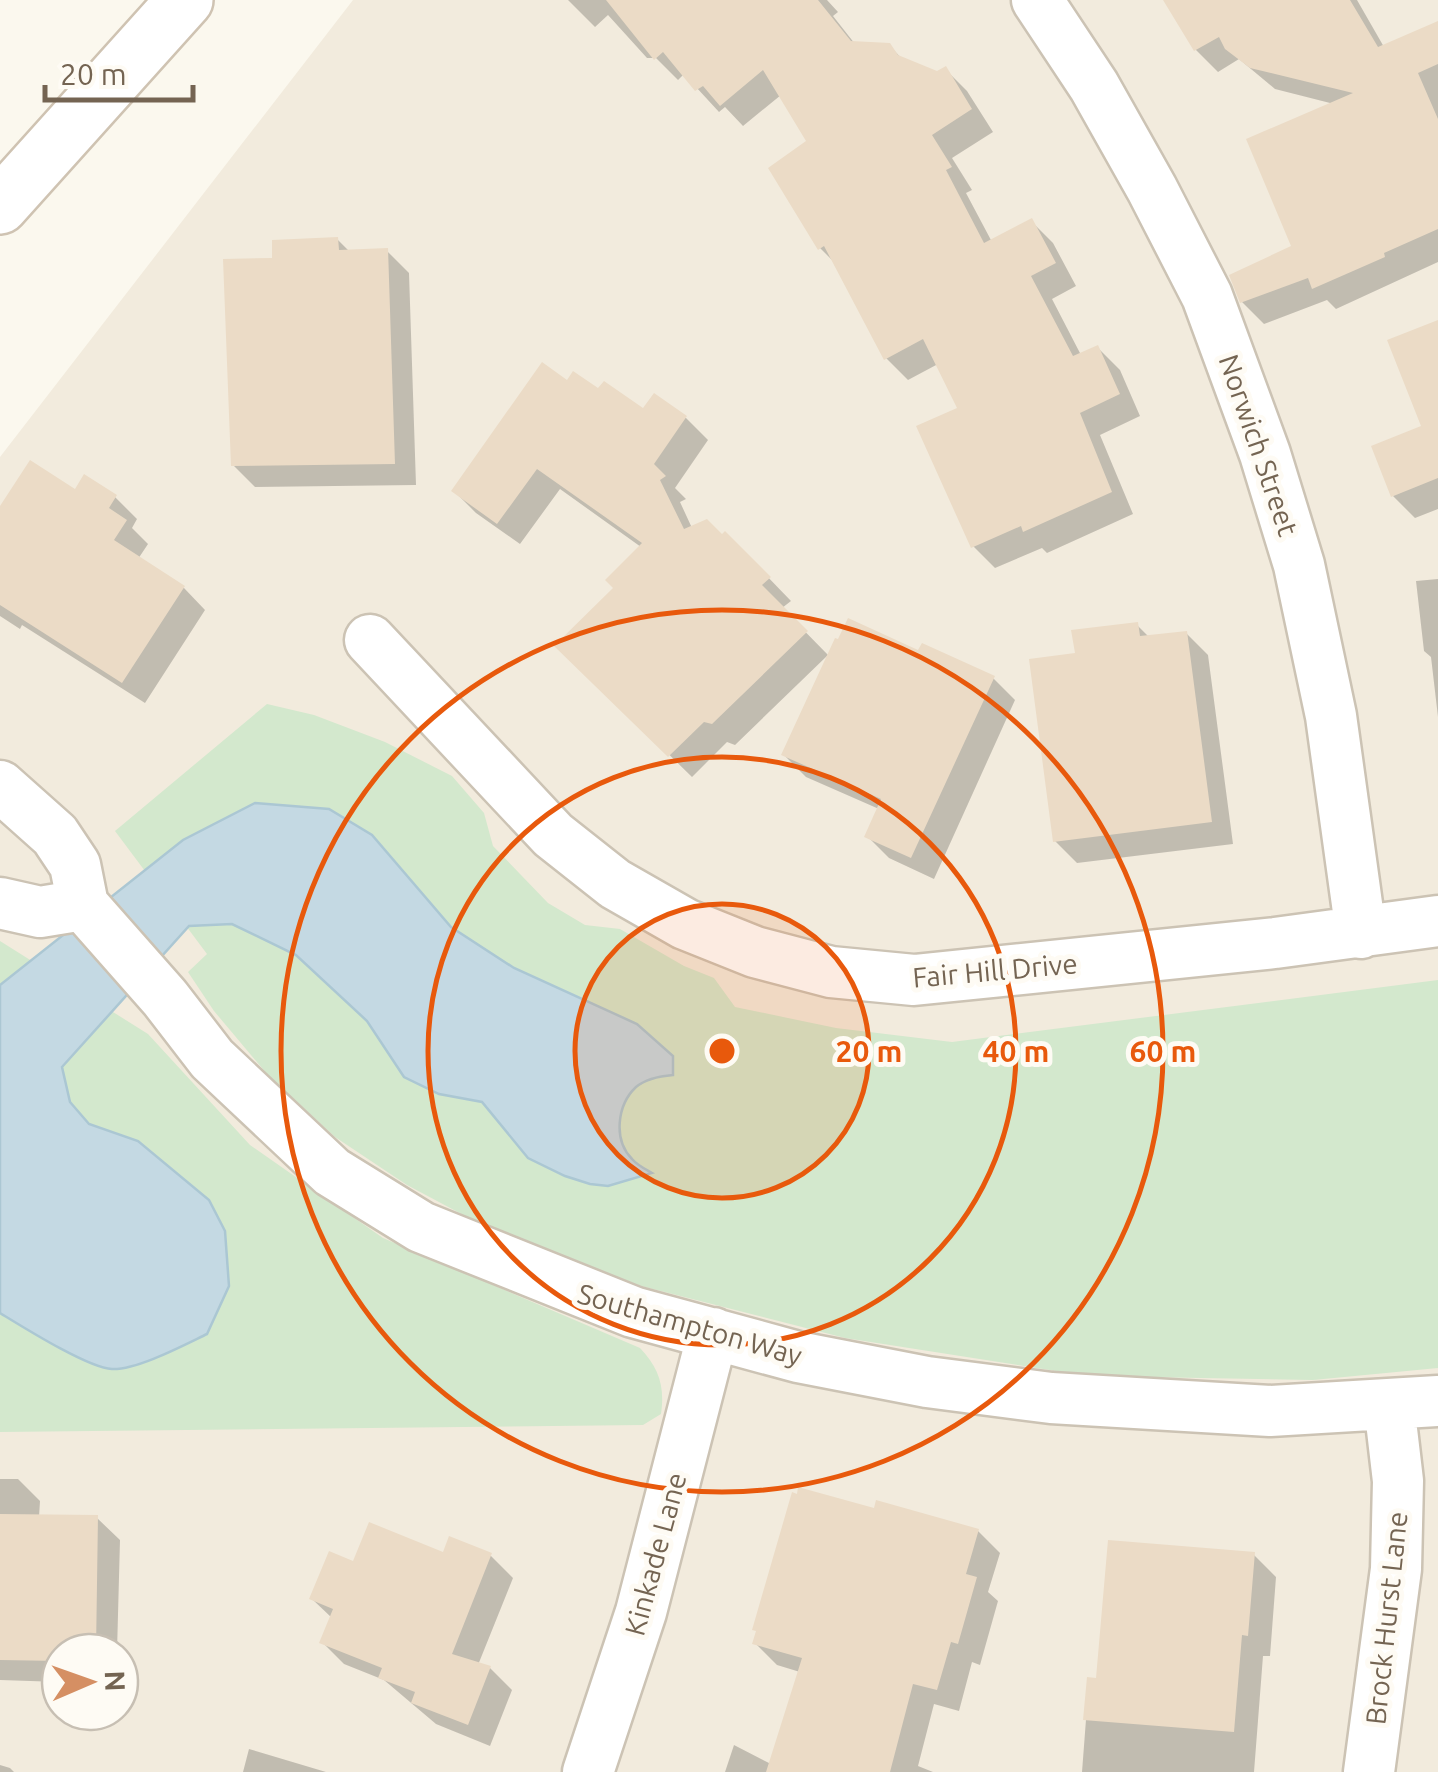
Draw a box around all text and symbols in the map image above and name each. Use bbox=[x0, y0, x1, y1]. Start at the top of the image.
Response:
scale bar bbox=[45, 40, 192, 102]
text: 20 m bbox=[60, 57, 127, 91]
street label: Norwich Street bbox=[1213, 350, 1305, 540]
street label: Fair Hill Drive bbox=[911, 947, 1079, 993]
centre of rings bbox=[704, 1033, 740, 1069]
text: 20 m bbox=[836, 1034, 902, 1068]
text: 40 m bbox=[983, 1034, 1049, 1068]
text: 60 m bbox=[1130, 1034, 1196, 1068]
street label: Southampton Way bbox=[574, 1277, 806, 1371]
street label: Kinkade Lane bbox=[618, 1469, 692, 1639]
street label: Brock Hurst Lane bbox=[1359, 1510, 1413, 1726]
north arrow bbox=[40, 1632, 140, 1732]
text: N bbox=[100, 1670, 131, 1692]

